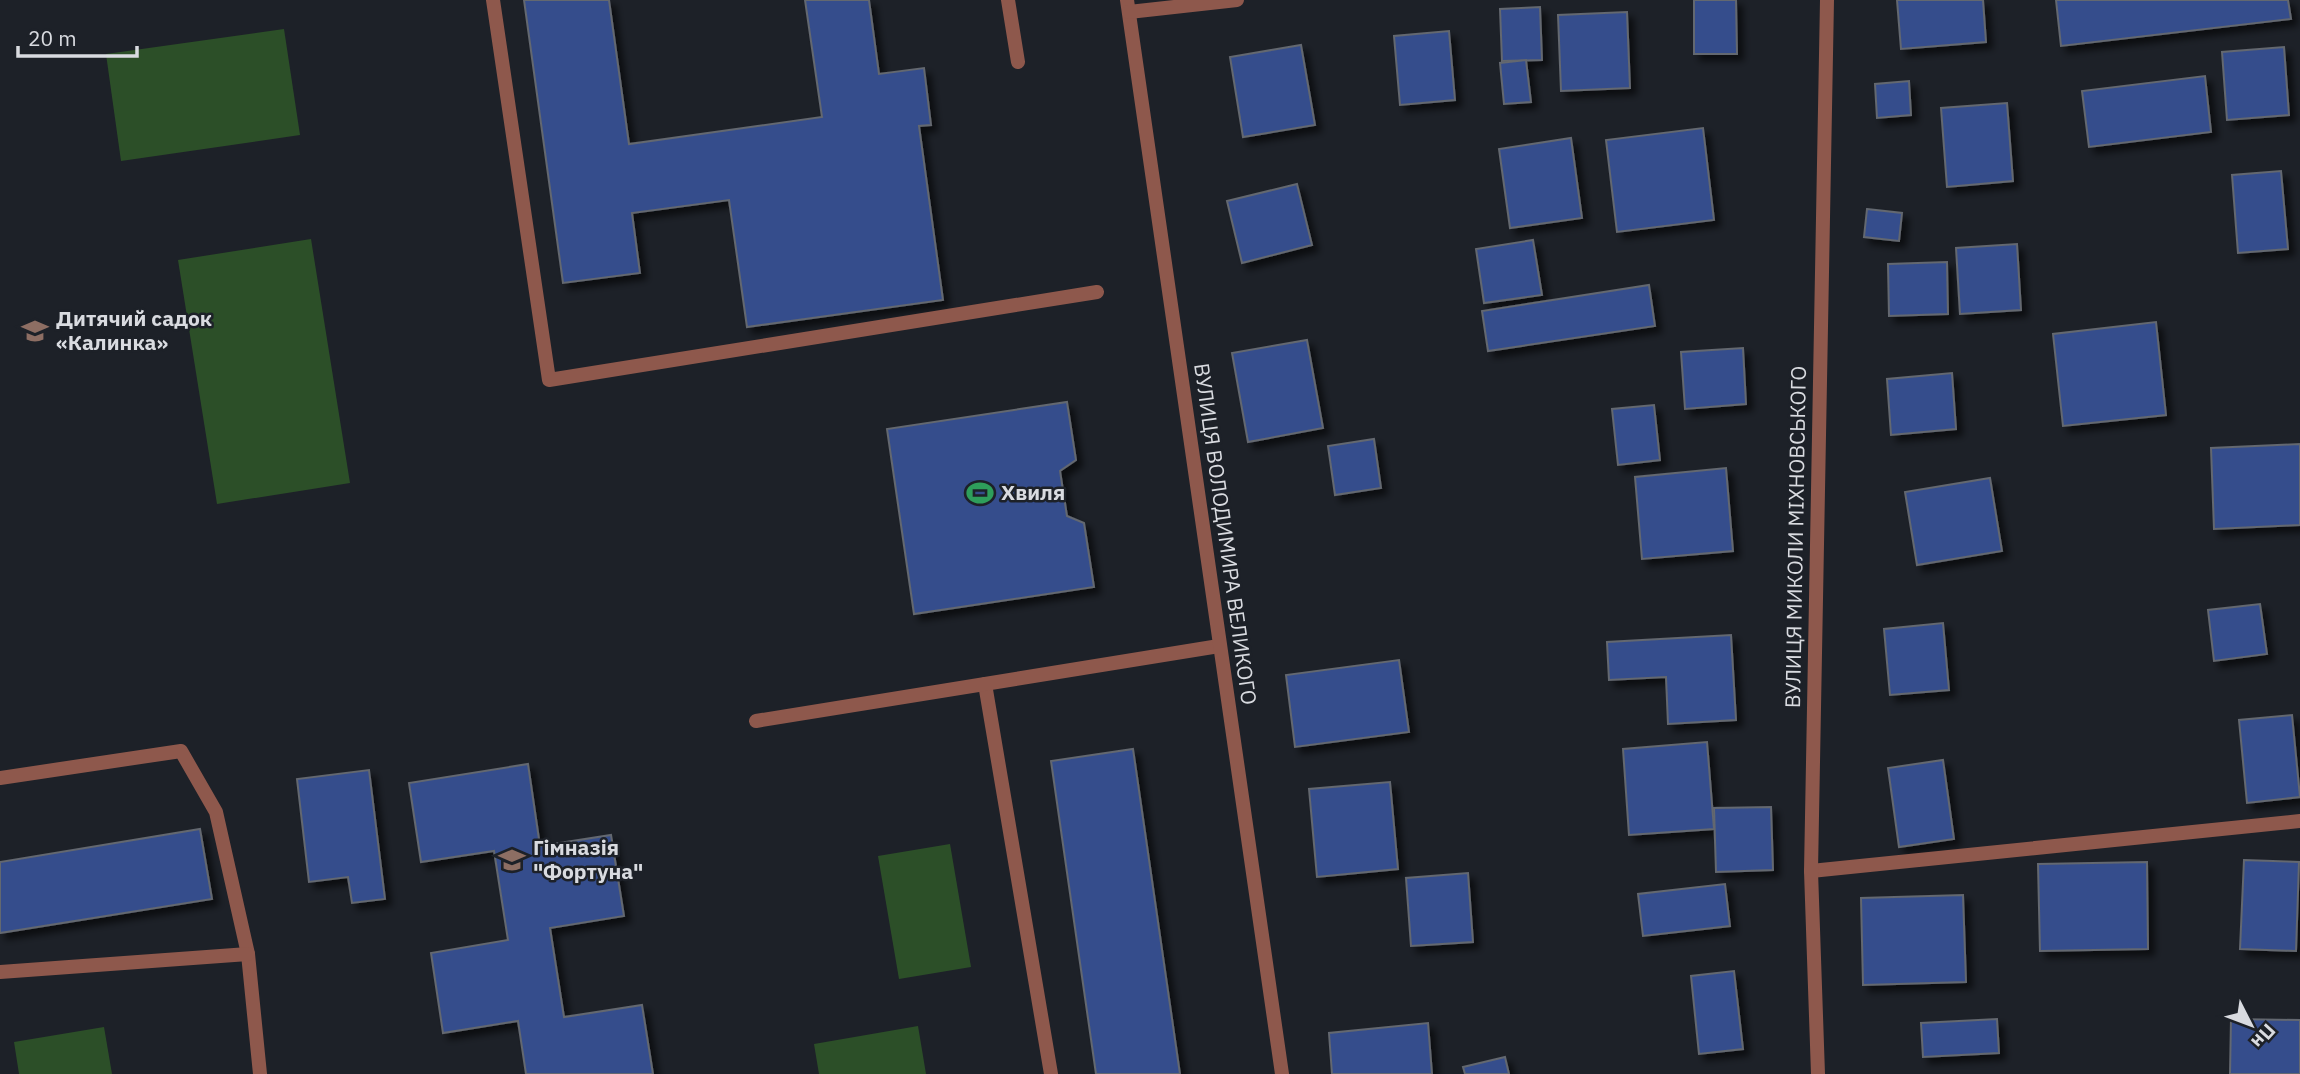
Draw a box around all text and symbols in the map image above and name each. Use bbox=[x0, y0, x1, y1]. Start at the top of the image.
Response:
scale bar bbox=[18, 14, 136, 58]
text: 20 m bbox=[28, 24, 77, 52]
place label: Дитячий садок «Калинка» bbox=[56, 304, 212, 356]
school or university icon: Дитячий садок «Калинка» bbox=[20, 316, 50, 346]
street label: ВУЛИЦЯ ВОЛОДИМИРА ВЕЛИКОГО bbox=[1188, 361, 1264, 707]
street label: ВУЛИЦЯ МИКОЛИ МІХНОВСЬКОГО bbox=[1778, 366, 1812, 708]
sports icon: Хвиля bbox=[965, 478, 995, 508]
place label: Хвиля bbox=[1001, 478, 1065, 506]
place label: Гімназія "Фортуна" bbox=[533, 833, 643, 885]
school or university icon: Гімназія "Фортуна" bbox=[497, 845, 527, 875]
north arrow bbox=[2216, 990, 2286, 1060]
text: Пн bbox=[2246, 1019, 2281, 1054]

